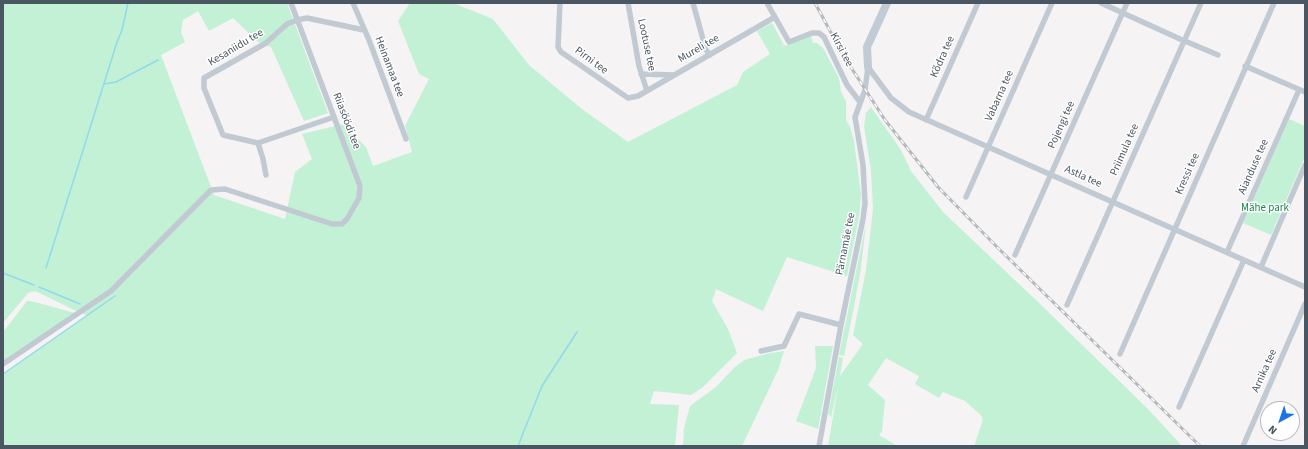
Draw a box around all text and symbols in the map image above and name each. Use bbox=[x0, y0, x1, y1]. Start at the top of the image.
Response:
street label: Lootuse tee bbox=[634, 18, 658, 72]
street label: Kesaniidu tee bbox=[206, 26, 266, 70]
street label: Kirsi tee bbox=[827, 31, 855, 69]
street label: Mureli tee bbox=[676, 32, 722, 66]
street label: Kõdra tee bbox=[928, 34, 958, 80]
street label: Heinamaa tee bbox=[371, 35, 407, 99]
street label: Pirni tee bbox=[572, 44, 610, 78]
street label: Vabarna tee bbox=[983, 68, 1017, 124]
street label: Riiasöödi tee bbox=[329, 91, 363, 151]
street label: Pojengi tee bbox=[1046, 99, 1078, 151]
street label: Priimula tee bbox=[1108, 122, 1142, 178]
street label: Aianduse tee bbox=[1236, 137, 1272, 197]
street label: Kressi tee bbox=[1173, 151, 1203, 197]
street label: Astla tee bbox=[1062, 163, 1104, 191]
park label: Mähe park bbox=[1241, 202, 1289, 216]
street label: Pärnamäe tee bbox=[833, 212, 859, 276]
street label: Arnika tee bbox=[1250, 347, 1280, 395]
north arrow bbox=[1260, 401, 1300, 441]
text: N bbox=[1265, 422, 1280, 438]

